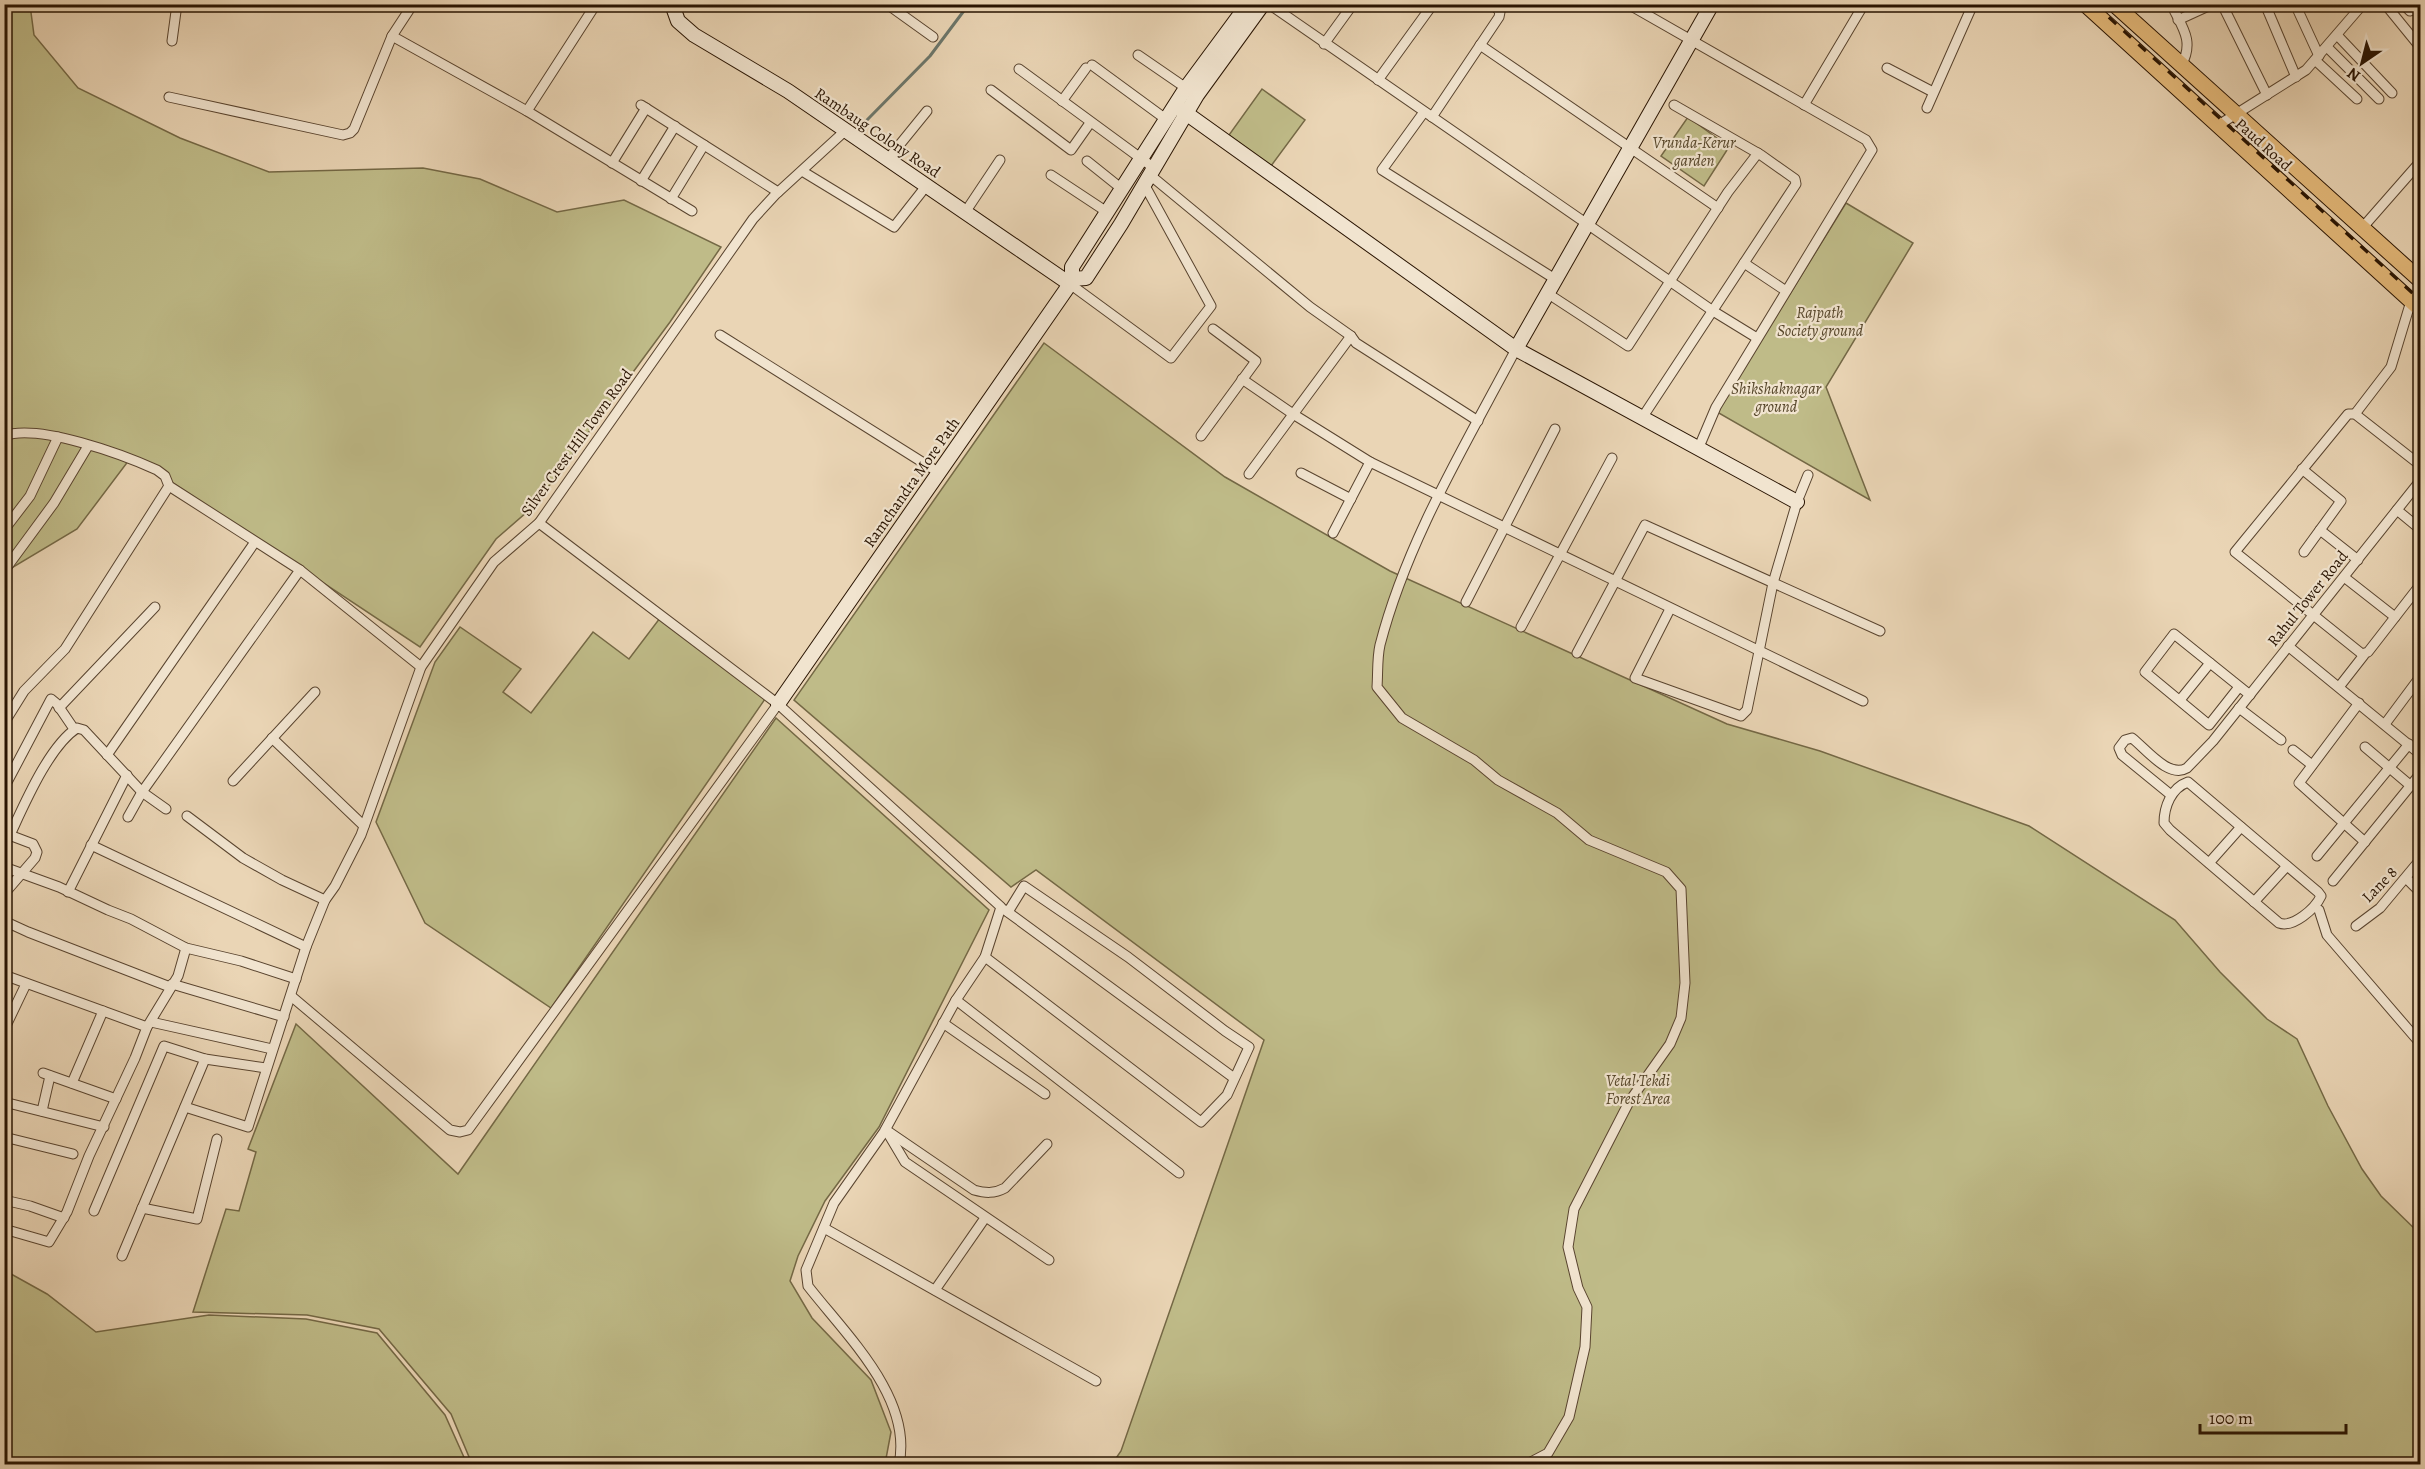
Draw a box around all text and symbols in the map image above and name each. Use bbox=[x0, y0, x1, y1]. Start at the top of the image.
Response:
north arrow bbox=[2332, 33, 2392, 93]
text: N bbox=[2343, 62, 2365, 87]
street label: Rambaug Colony Road bbox=[810, 83, 945, 183]
street label: Paud Road bbox=[2230, 113, 2297, 177]
park label: Vrunda-Kerur garden bbox=[1652, 132, 1736, 172]
park label: Rajpath Society ground bbox=[1777, 302, 1864, 342]
street label: Silver Crest Hill Town Road bbox=[516, 364, 638, 521]
park label: Shikshaknagar ground bbox=[1731, 378, 1822, 418]
street label: Ramchandra More Path bbox=[859, 413, 965, 552]
street label: Rahul Tower Road bbox=[2262, 546, 2354, 651]
street label: Lane 8 bbox=[2357, 862, 2402, 908]
park label: Vetal Tekdi Forest Area bbox=[1606, 1070, 1671, 1110]
scale bar bbox=[2200, 1397, 2346, 1435]
text: 100 m bbox=[2209, 1406, 2253, 1430]

